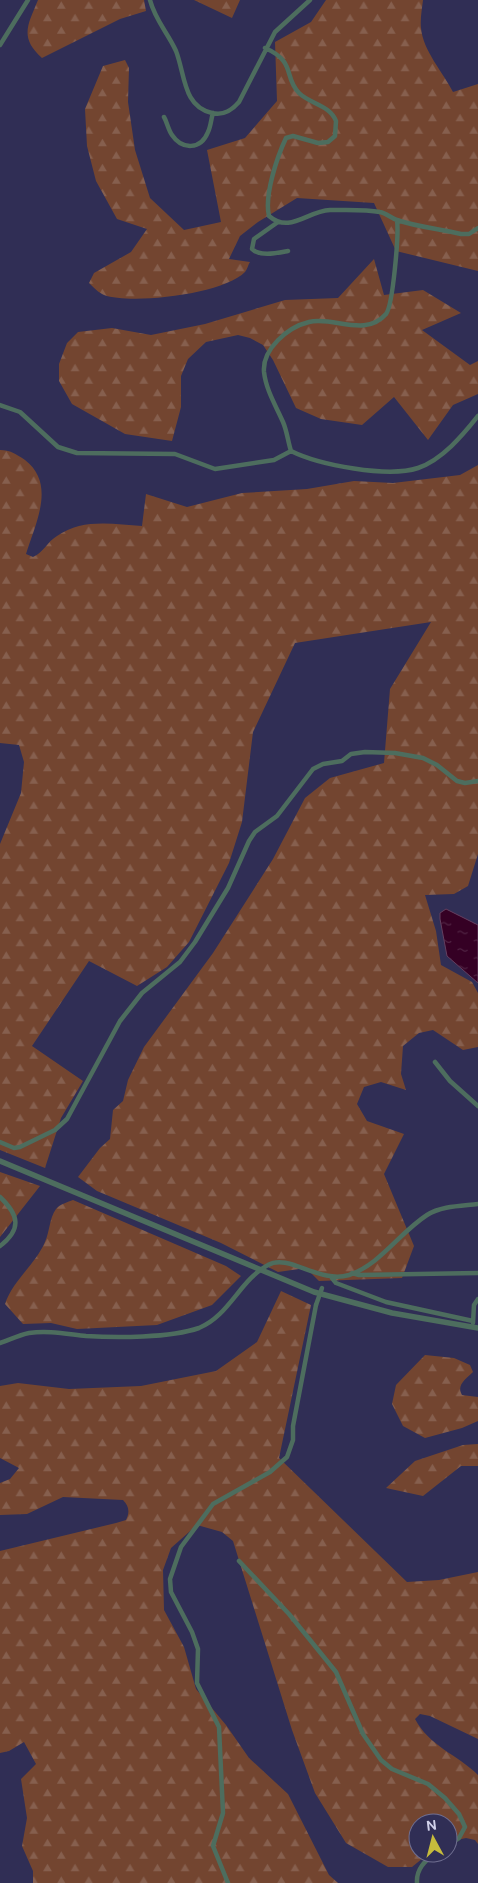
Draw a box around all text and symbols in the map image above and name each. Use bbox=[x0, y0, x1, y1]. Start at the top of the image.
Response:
north arrow bbox=[408, 1813, 458, 1863]
text: N bbox=[425, 1816, 438, 1835]

